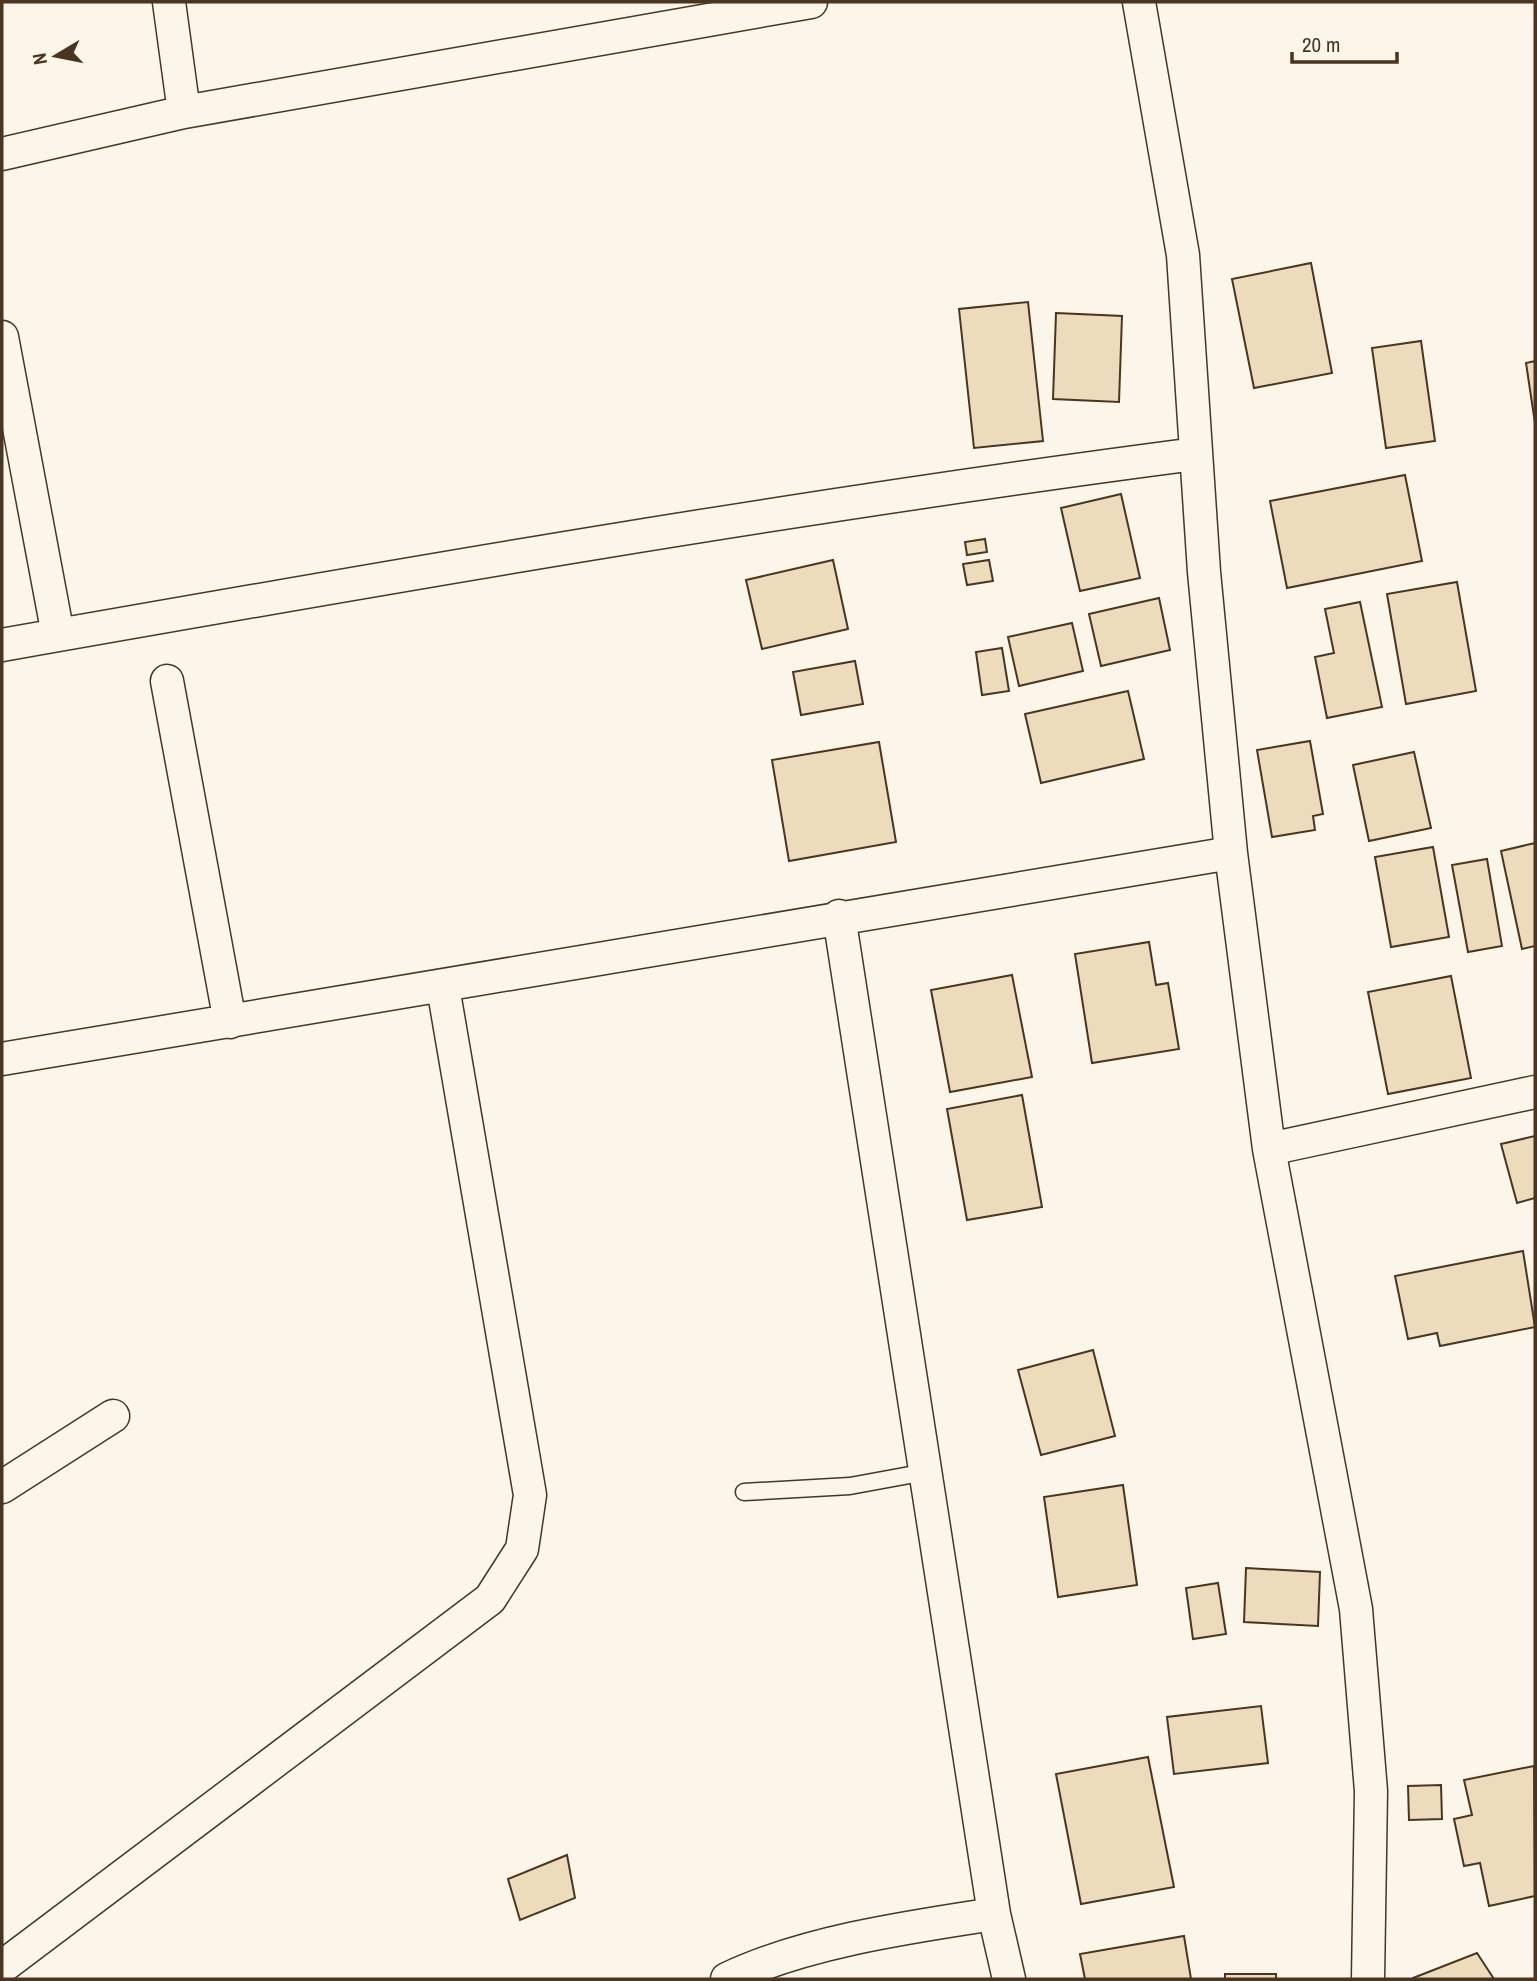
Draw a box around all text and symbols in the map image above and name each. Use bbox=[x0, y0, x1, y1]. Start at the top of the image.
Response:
north arrow bbox=[21, 21, 91, 91]
scale bar bbox=[1292, 21, 1397, 65]
text: 20 m bbox=[1302, 30, 1340, 59]
text: N bbox=[25, 51, 53, 67]

